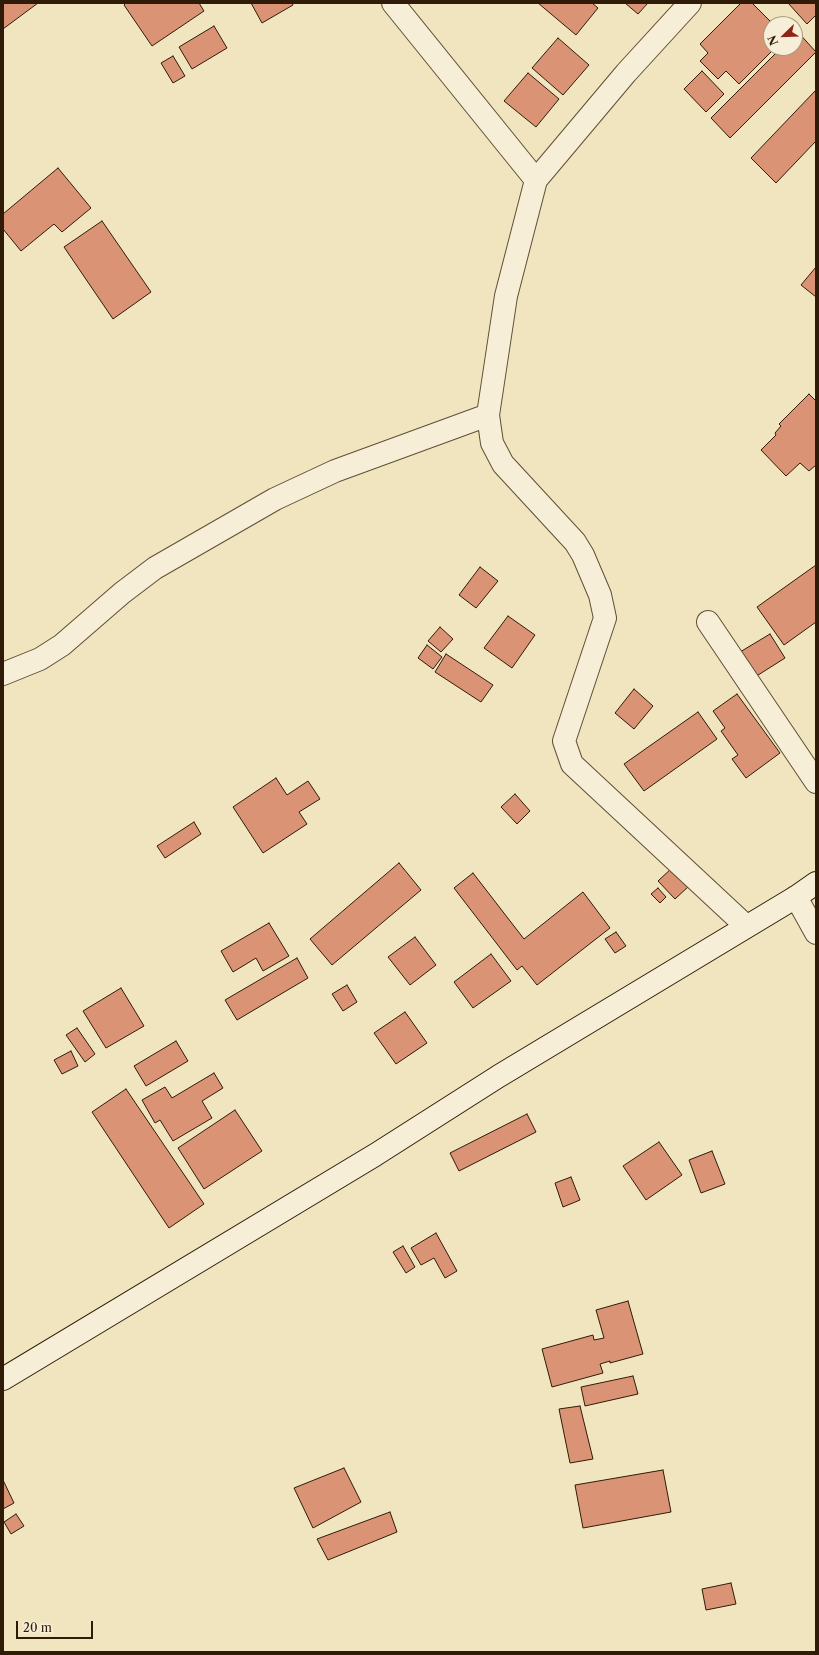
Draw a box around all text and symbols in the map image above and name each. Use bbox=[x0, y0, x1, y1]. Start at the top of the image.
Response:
north arrow bbox=[763, 16, 803, 56]
text: N bbox=[765, 33, 781, 47]
scale bar bbox=[18, 1613, 95, 1639]
text: 20 m bbox=[23, 1620, 52, 1635]

